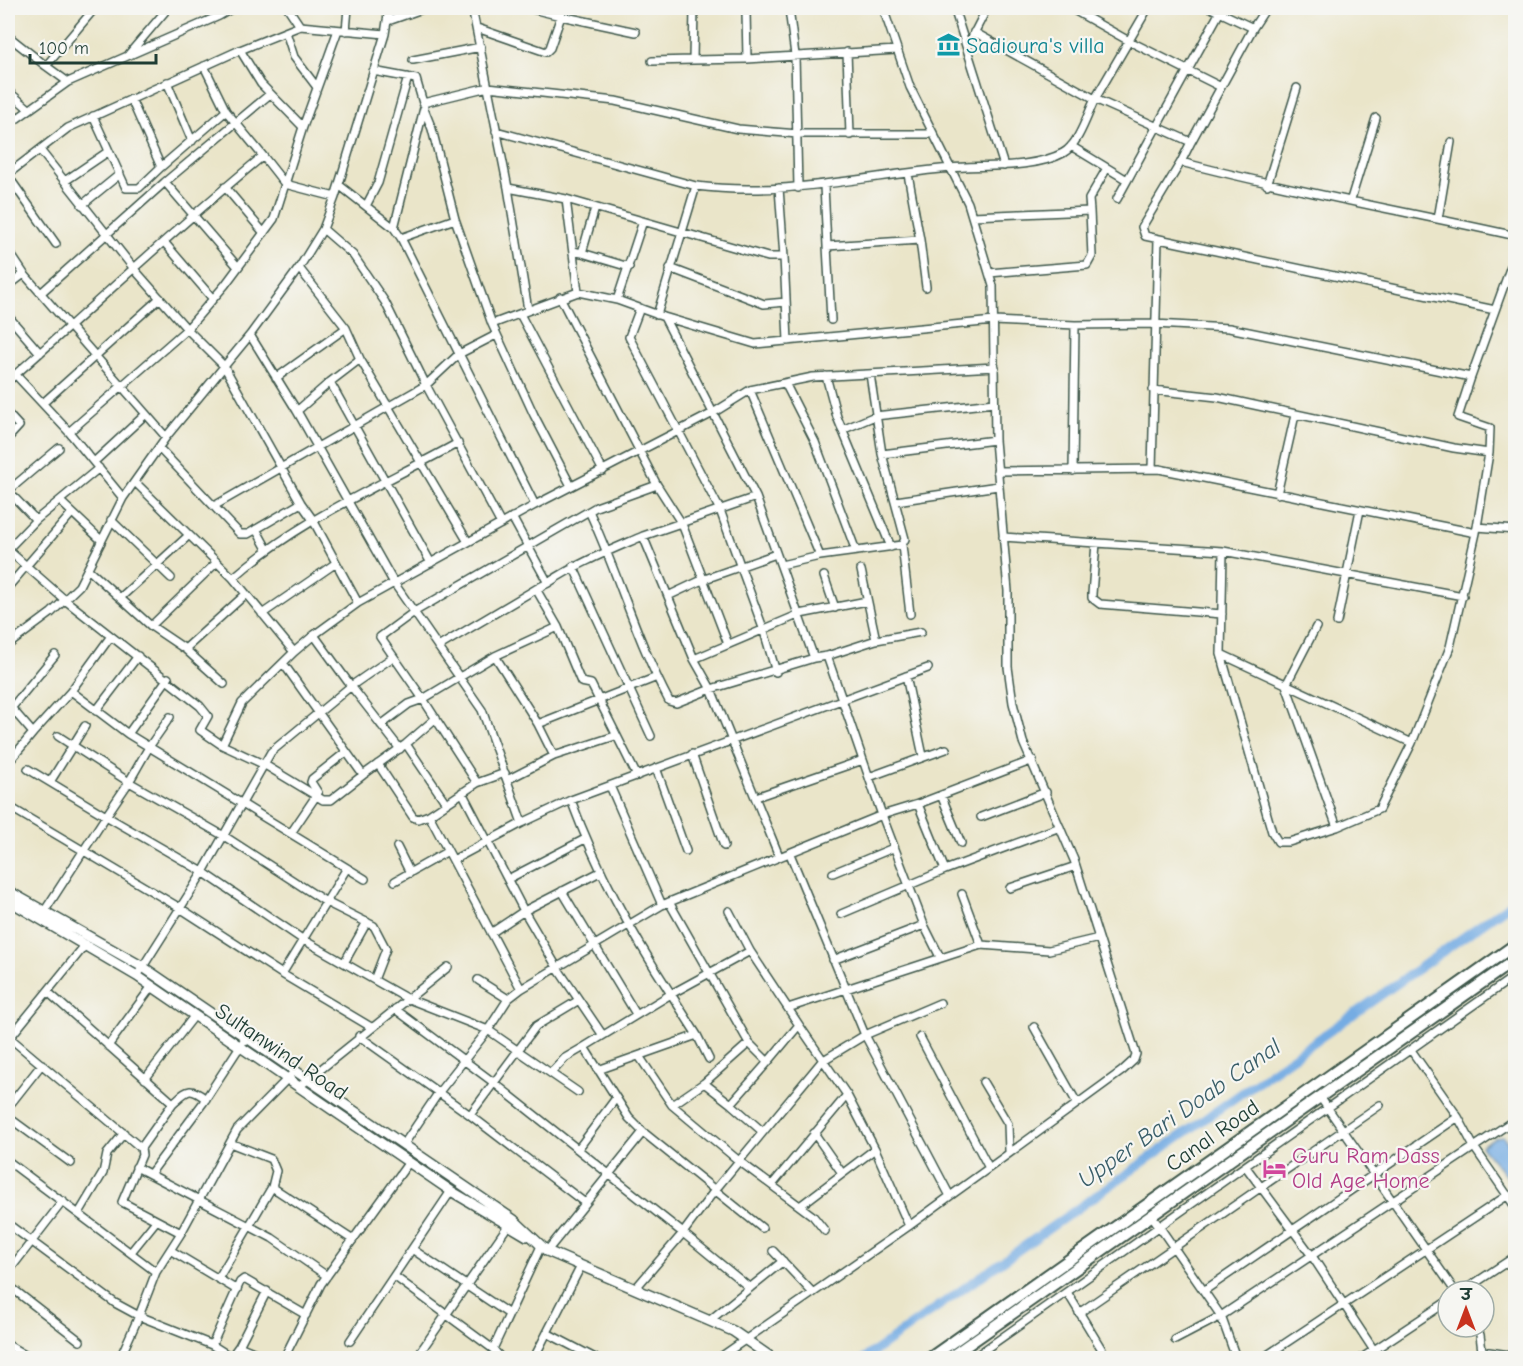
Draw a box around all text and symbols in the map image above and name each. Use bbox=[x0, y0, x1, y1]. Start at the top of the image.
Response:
scale bar bbox=[30, 27, 156, 65]
museum icon: Sadioura's villa bbox=[935, 32, 961, 58]
place label: Sadioura's villa bbox=[966, 33, 1105, 59]
text: 100 m bbox=[39, 38, 89, 59]
street label: Sultanwind Road bbox=[210, 998, 353, 1106]
water label: Upper Bari Doab Canal bbox=[1072, 1032, 1286, 1194]
street label: Canal Road bbox=[1161, 1094, 1264, 1177]
place label: Guru Ram Dass Old Age Home bbox=[1292, 1143, 1440, 1194]
hotel icon: Guru Ram Dass Old Age Home bbox=[1261, 1155, 1287, 1181]
north arrow bbox=[1436, 1279, 1496, 1339]
text: उ bbox=[1459, 1286, 1473, 1304]

